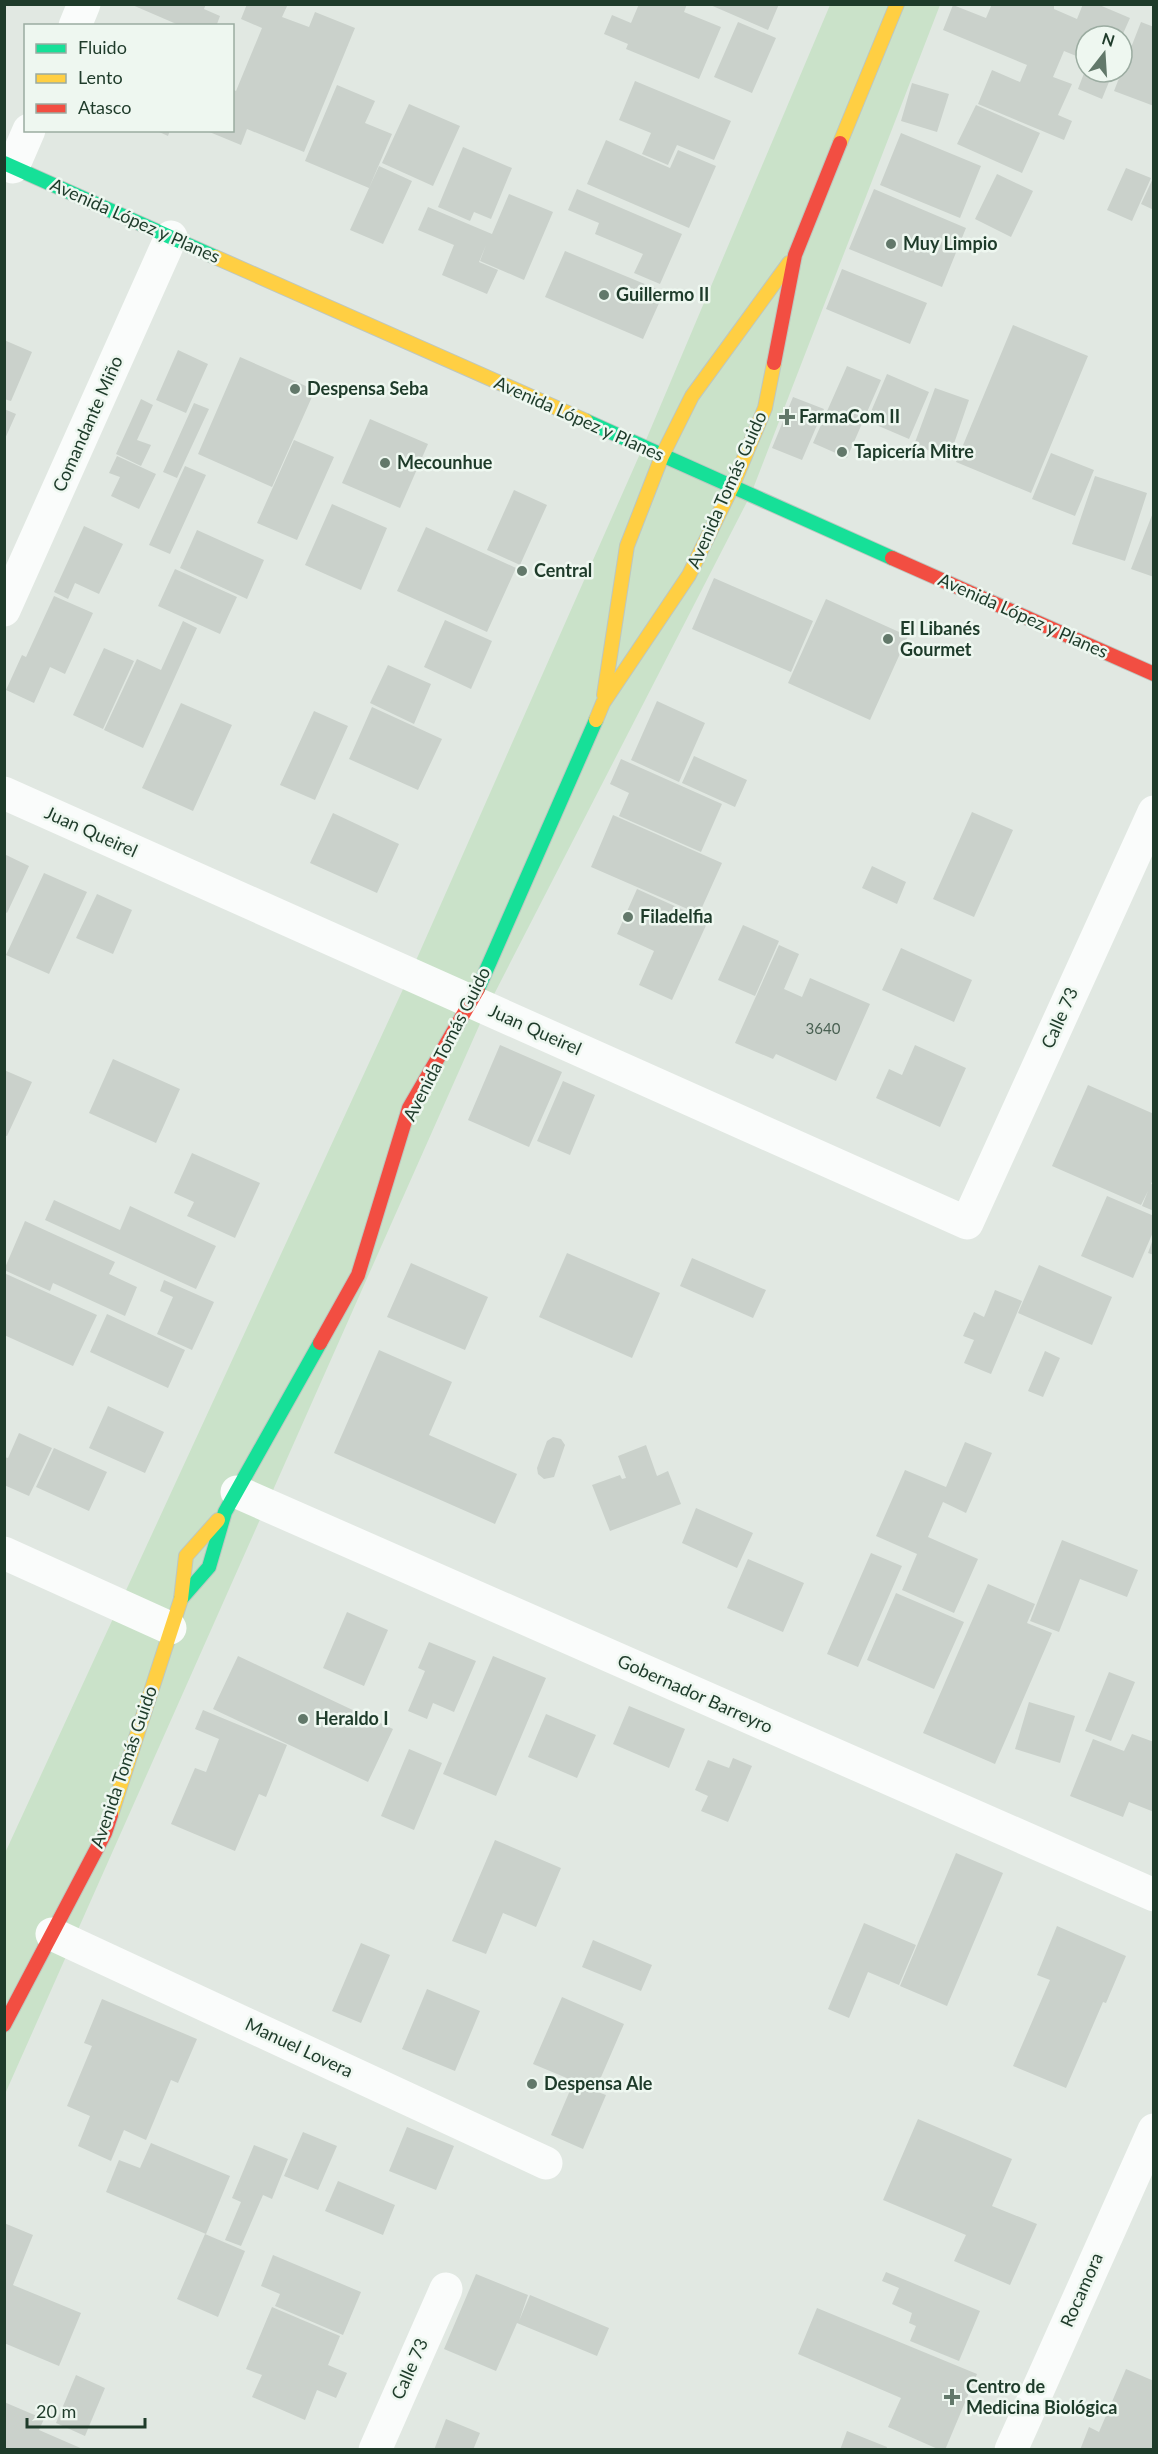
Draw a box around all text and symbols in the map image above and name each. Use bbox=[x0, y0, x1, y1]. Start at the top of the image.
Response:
legend bbox=[24, 24, 234, 132]
north arrow bbox=[1074, 24, 1134, 84]
text: N bbox=[1100, 28, 1117, 50]
text: Fluido bbox=[78, 36, 127, 58]
text: Lento bbox=[78, 66, 123, 88]
text: Atasco bbox=[78, 96, 131, 118]
street label: Avenida López y Planes bbox=[47, 173, 224, 268]
place label: Muy Limpio bbox=[903, 232, 998, 254]
marker: Muy Limpio bbox=[884, 237, 898, 251]
place label: Guillermo II bbox=[616, 283, 709, 305]
marker: Guillermo II bbox=[597, 288, 611, 302]
street label: Comandante Miño bbox=[47, 352, 127, 495]
street label: Avenida López y Planes bbox=[491, 371, 668, 466]
place label: Despensa Seba bbox=[307, 377, 428, 399]
marker: Despensa Seba bbox=[288, 382, 302, 396]
place label: FarmaCom II bbox=[799, 405, 900, 427]
street label: Avenida Tomás Guido bbox=[681, 408, 771, 572]
marker: FarmaCom II bbox=[780, 410, 794, 424]
place label: Tapicería Mitre bbox=[854, 440, 974, 462]
marker: Tapicería Mitre bbox=[835, 445, 849, 459]
place label: Mecounhue bbox=[397, 451, 493, 473]
marker: Mecounhue bbox=[378, 456, 392, 470]
place label: Central bbox=[534, 559, 592, 581]
marker: Central bbox=[515, 564, 529, 578]
street label: Avenida López y Planes bbox=[935, 568, 1112, 663]
place label: El Libanés Gourmet bbox=[900, 617, 980, 660]
marker: El Libanés Gourmet bbox=[881, 632, 895, 646]
street label: Juan Queirel bbox=[42, 801, 141, 861]
place label: Filadelfia bbox=[640, 905, 713, 927]
marker: Filadelfia bbox=[621, 910, 635, 924]
street label: Avenida Tomás Guido bbox=[398, 963, 494, 1124]
street label: Calle 73 bbox=[1036, 984, 1082, 1052]
street label: Juan Queirel bbox=[486, 999, 585, 1059]
house number: 3640 bbox=[806, 1019, 841, 1037]
street label: Gobernador Barreyro bbox=[614, 1649, 776, 1737]
street label: Avenida Tomás Guido bbox=[85, 1683, 161, 1851]
place label: Heraldo I bbox=[315, 1707, 389, 1729]
marker: Heraldo I bbox=[296, 1712, 310, 1726]
street label: Manuel Lovera bbox=[242, 2013, 357, 2082]
place label: Despensa Ale bbox=[544, 2072, 653, 2094]
marker: Despensa Ale bbox=[525, 2077, 539, 2091]
street label: Rocamora bbox=[1055, 2249, 1107, 2330]
street label: Calle 73 bbox=[386, 2335, 432, 2403]
place label: Centro de Medicina Biológica bbox=[966, 2375, 1117, 2418]
marker: Centro de Medicina Biológica bbox=[943, 2388, 961, 2406]
scale bar bbox=[27, 2391, 146, 2429]
text: 20 m bbox=[36, 2400, 76, 2422]

